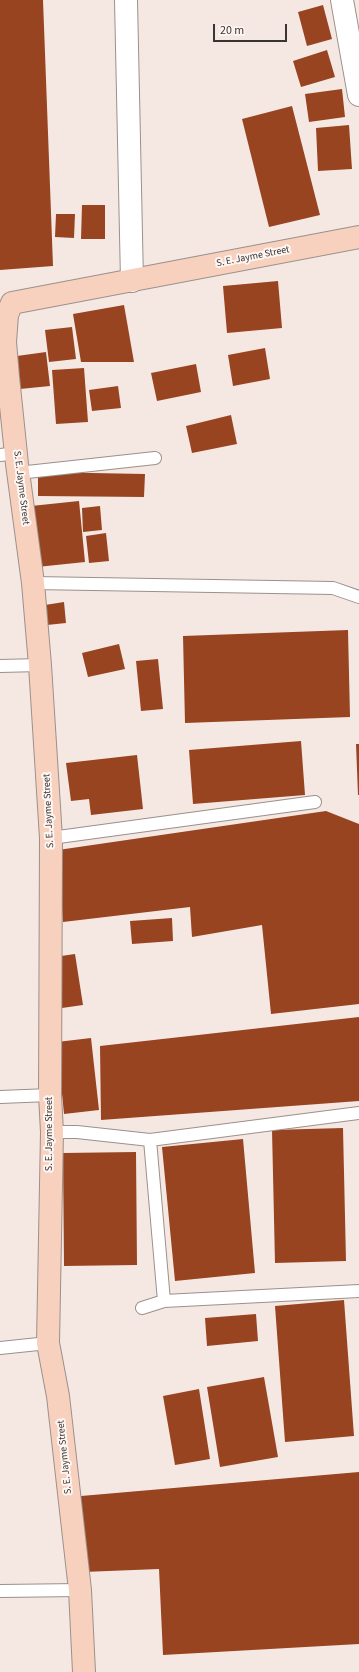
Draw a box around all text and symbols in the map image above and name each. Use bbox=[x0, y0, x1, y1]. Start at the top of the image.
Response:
scale bar bbox=[215, 16, 289, 42]
text: 20 m bbox=[220, 22, 244, 39]
street label: S. E. Jayme Street bbox=[215, 244, 291, 270]
street label: S. E. Jayme Street bbox=[11, 450, 31, 526]
street label: S. E. Jayme Street bbox=[41, 774, 57, 848]
street label: S. E. Jayme Street bbox=[44, 1097, 56, 1171]
street label: S. E. Jayme Street bbox=[55, 1419, 75, 1495]

